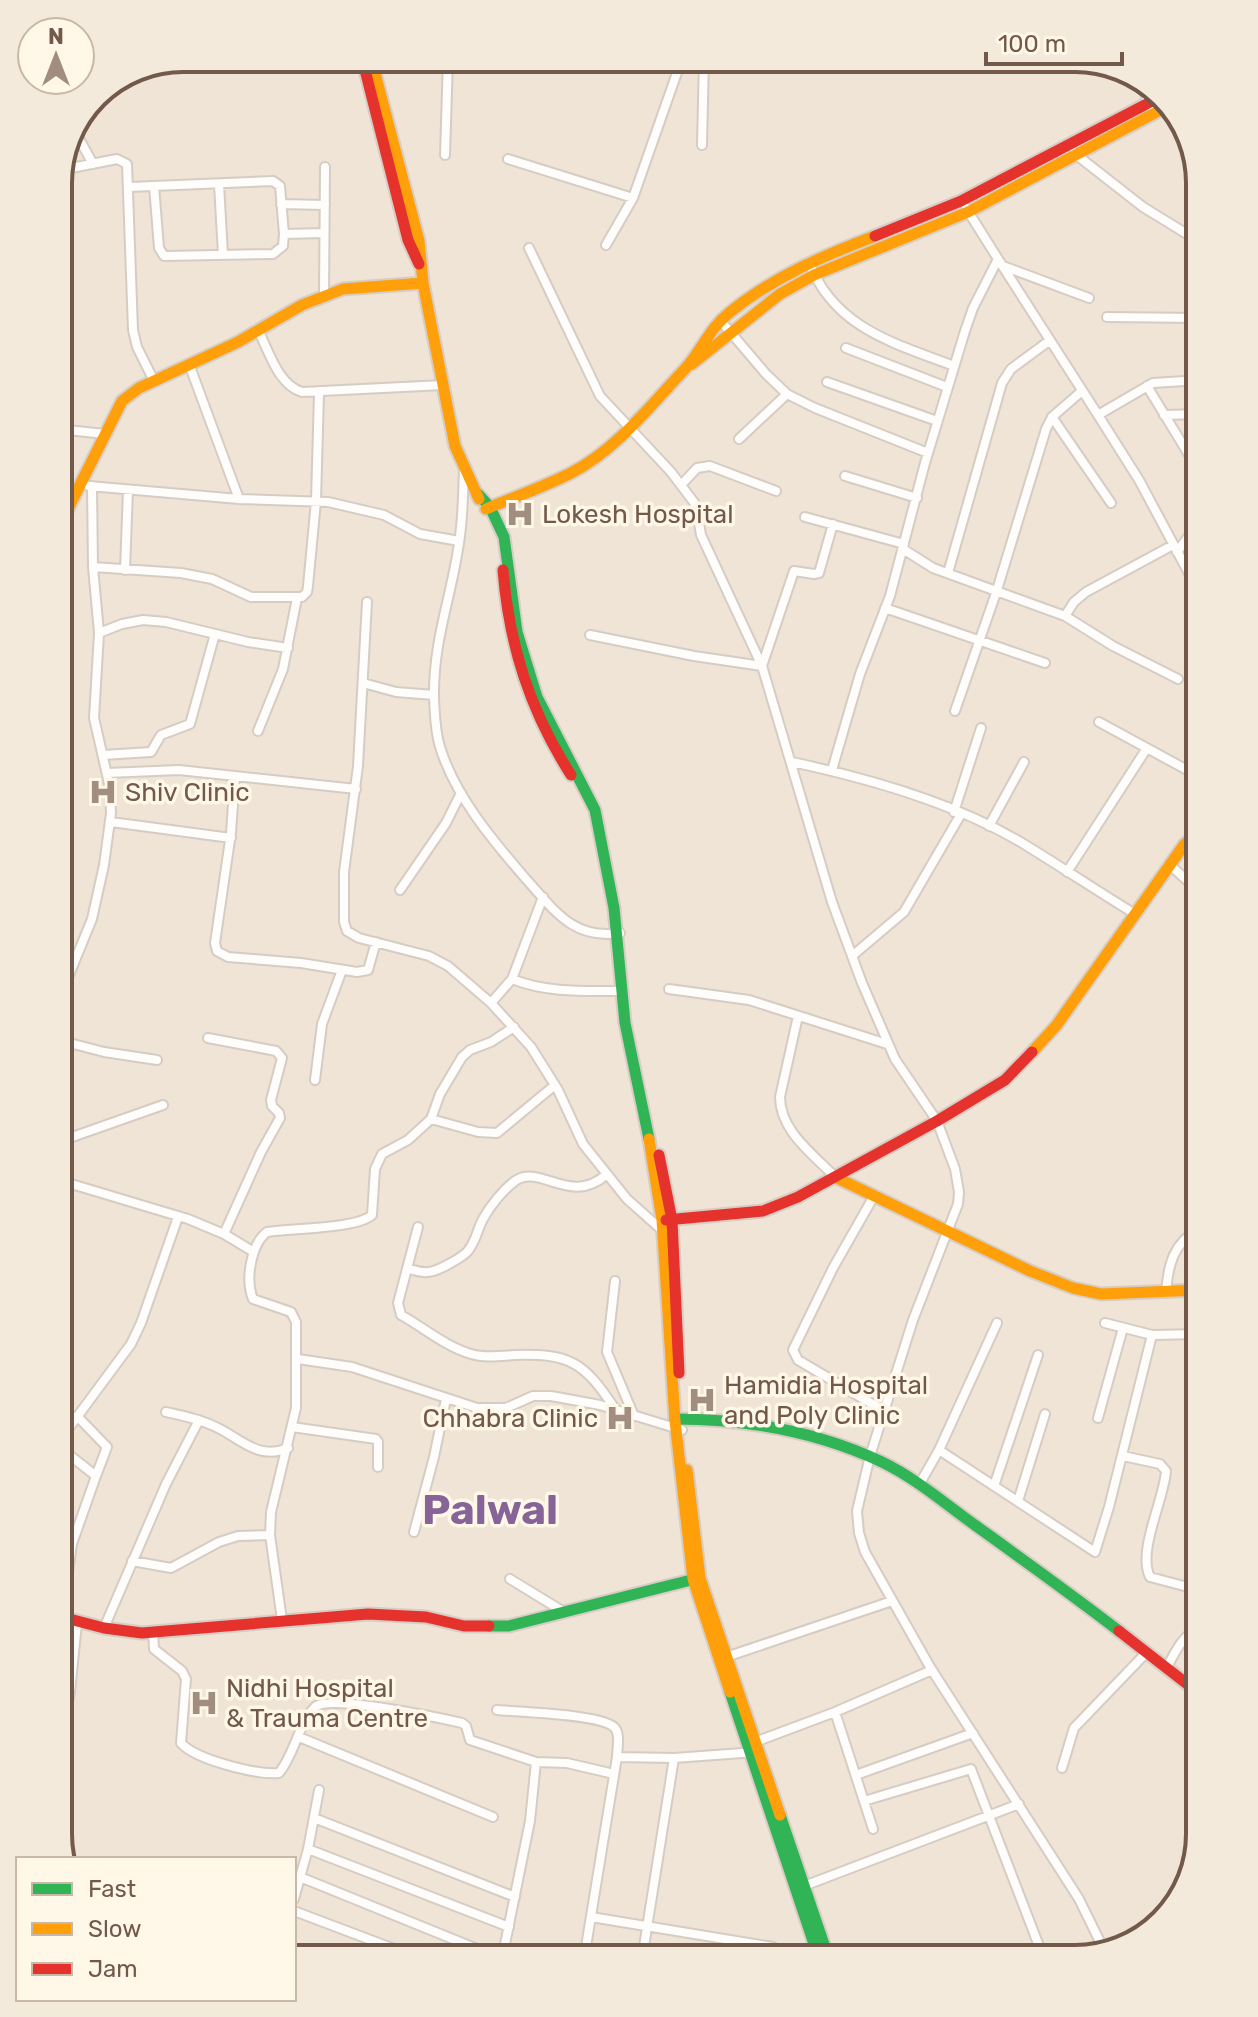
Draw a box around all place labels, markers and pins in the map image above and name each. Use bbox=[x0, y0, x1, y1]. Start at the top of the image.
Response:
hospital icon: Lokesh Hospital bbox=[505, 499, 535, 529]
place label: Lokesh Hospital bbox=[542, 499, 733, 530]
hospital icon: Shiv Clinic bbox=[88, 777, 118, 807]
place label: Shiv Clinic bbox=[125, 777, 250, 808]
place label: Hamidia Hospital and Poly Clinic bbox=[724, 1370, 928, 1431]
hospital icon: Hamidia Hospital and Poly Clinic bbox=[687, 1385, 717, 1415]
place label: Chhabra Clinic bbox=[422, 1403, 598, 1434]
hospital icon: Chhabra Clinic bbox=[605, 1403, 635, 1433]
place label: Nidhi Hospital & Trauma Centre bbox=[226, 1673, 428, 1734]
hospital icon: Nidhi Hospital & Trauma Centre bbox=[189, 1688, 219, 1718]

